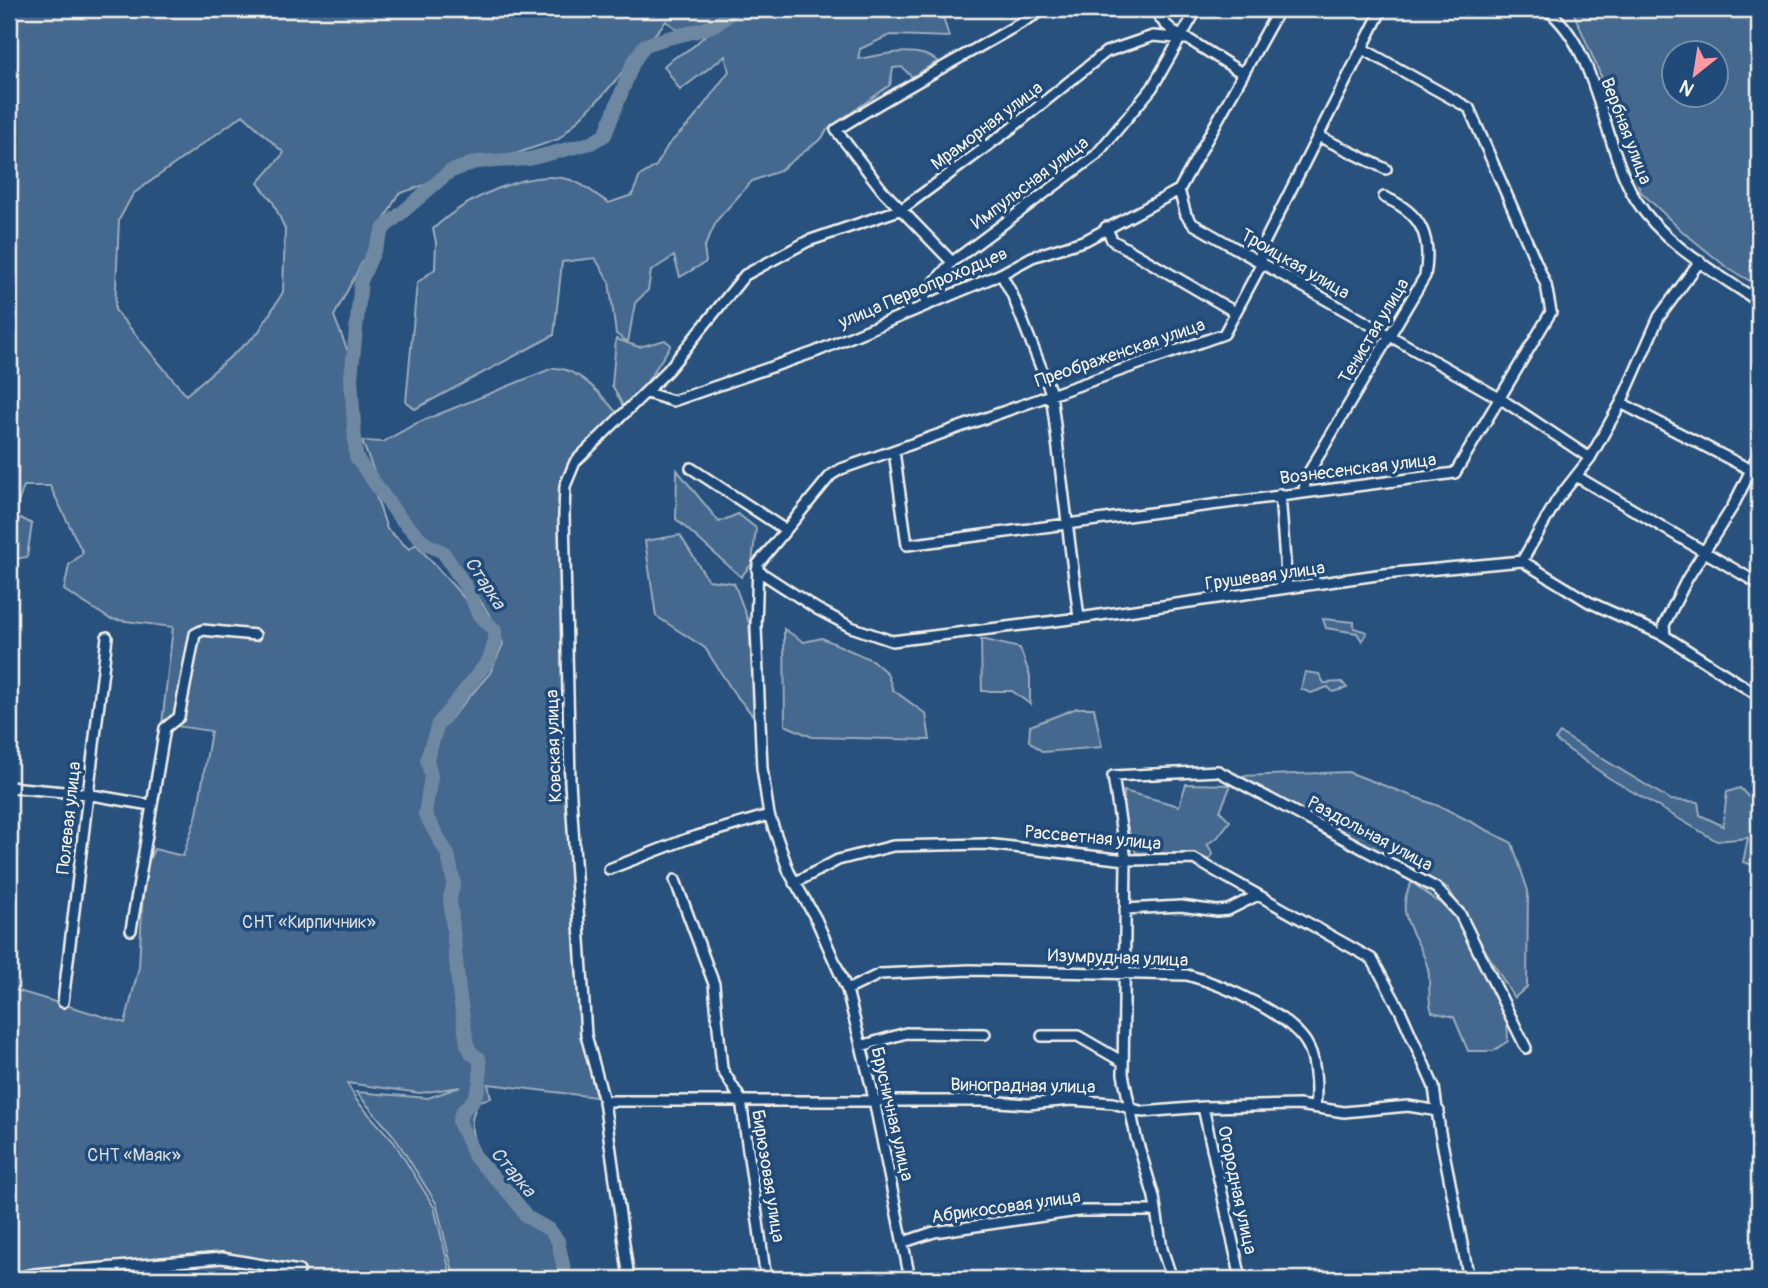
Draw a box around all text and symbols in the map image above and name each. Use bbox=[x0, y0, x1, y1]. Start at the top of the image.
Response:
north arrow bbox=[1660, 38, 1730, 108]
street label: Вербная улица bbox=[1595, 74, 1657, 188]
text: N bbox=[1675, 74, 1699, 101]
street label: Мраморная улица bbox=[926, 76, 1048, 176]
street label: Импульсная улица bbox=[967, 131, 1093, 235]
street label: Троицкая улица bbox=[1236, 223, 1354, 305]
street label: улица Первопроходцев bbox=[834, 242, 1011, 334]
street label: Тенистая улица bbox=[1333, 274, 1415, 388]
street label: Преображенская улица bbox=[1032, 313, 1208, 393]
street label: Вознесенская улица bbox=[1278, 448, 1438, 490]
water label: Старка bbox=[459, 552, 511, 615]
street label: Грушевая улица bbox=[1204, 556, 1326, 596]
street label: Ковская улица bbox=[541, 689, 567, 803]
street label: Полевая улица bbox=[52, 760, 86, 876]
street label: Раздольная улица bbox=[1303, 791, 1437, 877]
street label: Рассветная улица bbox=[1024, 821, 1162, 855]
park label: СНТ «Кирпичник» bbox=[242, 911, 376, 934]
street label: Изумрудная улица bbox=[1047, 944, 1189, 972]
street label: Брусничная улица bbox=[865, 1045, 919, 1183]
street label: Виноградная улица bbox=[950, 1073, 1096, 1099]
street label: Бирюзовая улица bbox=[746, 1108, 790, 1244]
street label: Огородная улица bbox=[1212, 1124, 1262, 1256]
water label: Старка bbox=[485, 1142, 541, 1203]
park label: СНТ «Маяк» bbox=[87, 1144, 181, 1167]
street label: Абрикосовая улица bbox=[930, 1185, 1082, 1229]

